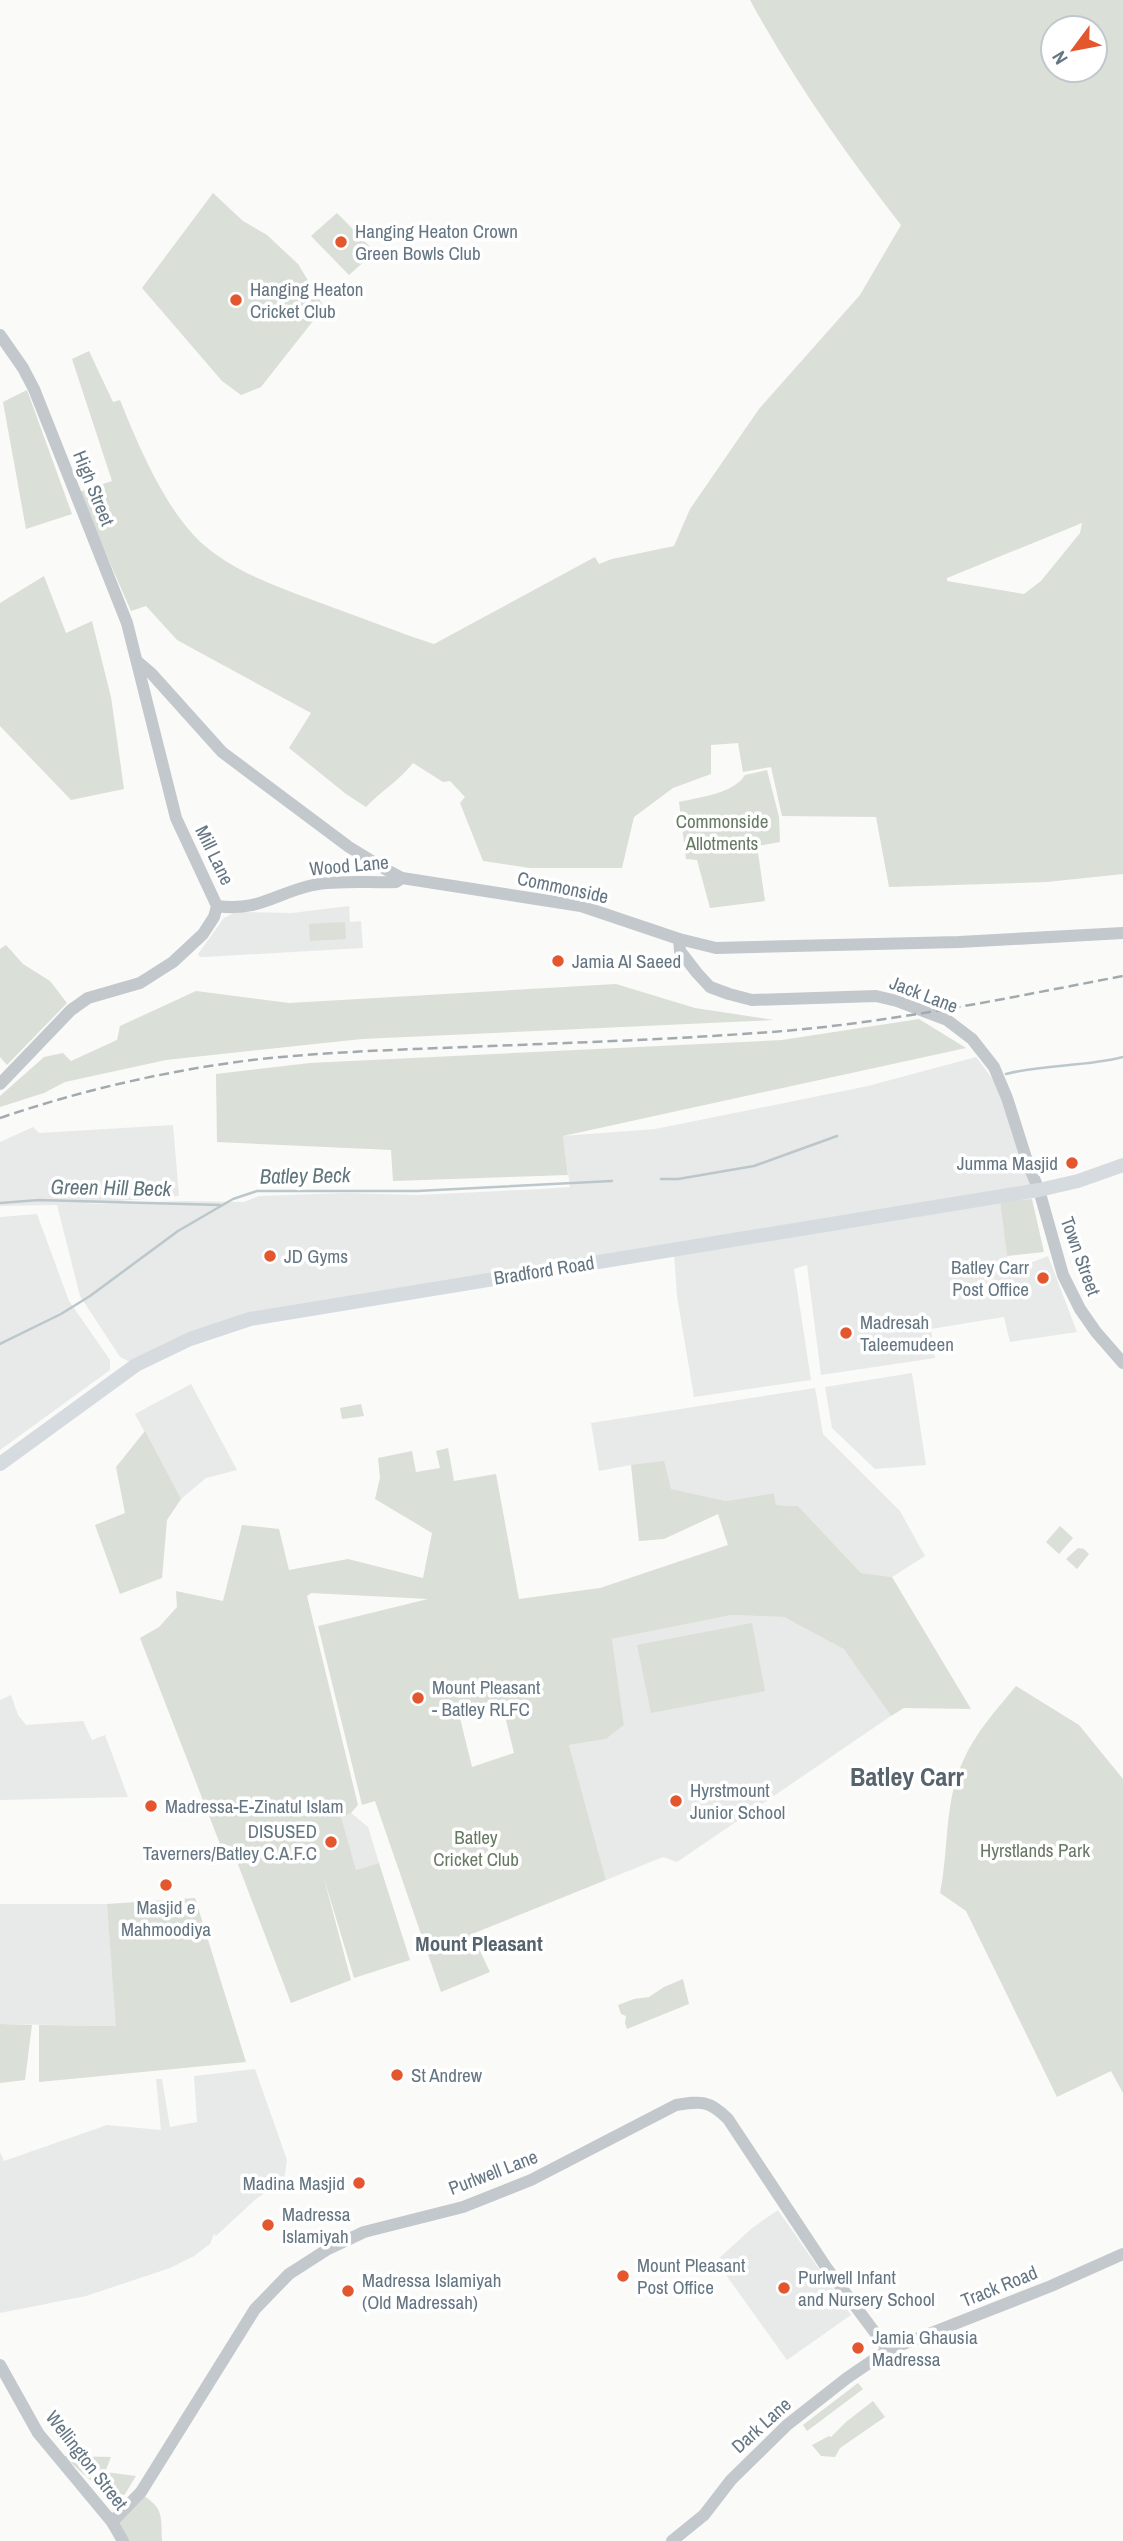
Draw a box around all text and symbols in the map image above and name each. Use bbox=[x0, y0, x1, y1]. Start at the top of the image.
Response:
north arrow bbox=[1039, 14, 1109, 84]
text: N bbox=[1046, 46, 1074, 70]
place label: Hanging Heaton Crown Green Bowls Club bbox=[355, 218, 518, 266]
marker: Hanging Heaton Crown Green Bowls Club bbox=[333, 234, 349, 250]
place label: Hanging Heaton Cricket Club bbox=[250, 276, 363, 324]
marker: Hanging Heaton Cricket Club bbox=[228, 292, 244, 308]
street label: High Street bbox=[67, 447, 121, 530]
park label: Commonside Allotments bbox=[676, 808, 768, 856]
street label: Mill Lane bbox=[189, 821, 241, 889]
street label: Wood Lane bbox=[308, 849, 390, 881]
street label: Commonside bbox=[515, 865, 611, 909]
place label: Jamia Al Saeed bbox=[572, 948, 681, 974]
marker: Jamia Al Saeed bbox=[550, 953, 566, 969]
street label: Jack Lane bbox=[886, 969, 962, 1019]
place label: Jumma Masjid bbox=[957, 1150, 1058, 1176]
marker: Jumma Masjid bbox=[1064, 1155, 1080, 1171]
water label: Batley Beck bbox=[259, 1160, 352, 1191]
water label: Green Hill Beck bbox=[50, 1172, 173, 1203]
street label: Town Street bbox=[1055, 1213, 1108, 1300]
place label: JD Gyms bbox=[284, 1243, 348, 1269]
marker: JD Gyms bbox=[262, 1248, 278, 1264]
street label: Bradford Road bbox=[492, 1249, 596, 1291]
place label: Batley Carr Post Office bbox=[951, 1254, 1030, 1302]
marker: Batley Carr Post Office bbox=[1035, 1270, 1051, 1286]
place label: Madresah Taleemudeen bbox=[860, 1309, 954, 1357]
marker: Madresah Taleemudeen bbox=[838, 1325, 854, 1341]
place label: Mount Pleasant - Batley RLFC bbox=[432, 1674, 541, 1722]
marker: Mount Pleasant - Batley RLFC bbox=[410, 1690, 426, 1706]
district label: Batley Carr bbox=[850, 1759, 965, 1794]
place label: Hyrstmount Junior School bbox=[690, 1777, 785, 1825]
place label: Madressa-E-Zinatul Islam bbox=[165, 1793, 343, 1819]
marker: Hyrstmount Junior School bbox=[668, 1793, 684, 1809]
marker: Madressa-E-Zinatul Islam bbox=[143, 1798, 159, 1814]
place label: DISUSED Taverners/Batley C.A.F.C bbox=[143, 1818, 317, 1866]
park label: Batley Cricket Club bbox=[433, 1824, 519, 1872]
marker: DISUSED Taverners/Batley C.A.F.C bbox=[323, 1834, 339, 1850]
park label: Hyrstlands Park bbox=[980, 1837, 1090, 1863]
marker: Masjid e Mahmoodiya bbox=[158, 1877, 174, 1893]
place label: Masjid e Mahmoodiya bbox=[121, 1894, 211, 1942]
district label: Mount Pleasant bbox=[415, 1929, 543, 1958]
place label: St Andrew bbox=[411, 2062, 483, 2088]
marker: St Andrew bbox=[389, 2067, 405, 2083]
street label: Purlwell Lane bbox=[445, 2143, 541, 2201]
place label: Madina Masjid bbox=[243, 2170, 345, 2196]
marker: Madina Masjid bbox=[351, 2175, 367, 2191]
place label: Madressa Islamiyah bbox=[282, 2201, 351, 2249]
marker: Madressa Islamiyah bbox=[260, 2217, 276, 2233]
place label: Mount Pleasant Post Office bbox=[637, 2252, 746, 2300]
street label: Track Road bbox=[957, 2259, 1041, 2313]
place label: Purlwell Infant and Nursery School bbox=[798, 2264, 935, 2312]
place label: Madressa Islamiyah (Old Madressah) bbox=[362, 2267, 501, 2315]
marker: Mount Pleasant Post Office bbox=[615, 2268, 631, 2284]
marker: Purlwell Infant and Nursery School bbox=[776, 2280, 792, 2296]
marker: Madressa Islamiyah (Old Madressah) bbox=[340, 2283, 356, 2299]
place label: Jamia Ghausia Madressa bbox=[872, 2324, 978, 2372]
marker: Jamia Ghausia Madressa bbox=[850, 2340, 866, 2356]
street label: Dark Lane bbox=[726, 2391, 796, 2459]
street label: Wellington Street bbox=[40, 2405, 134, 2516]

